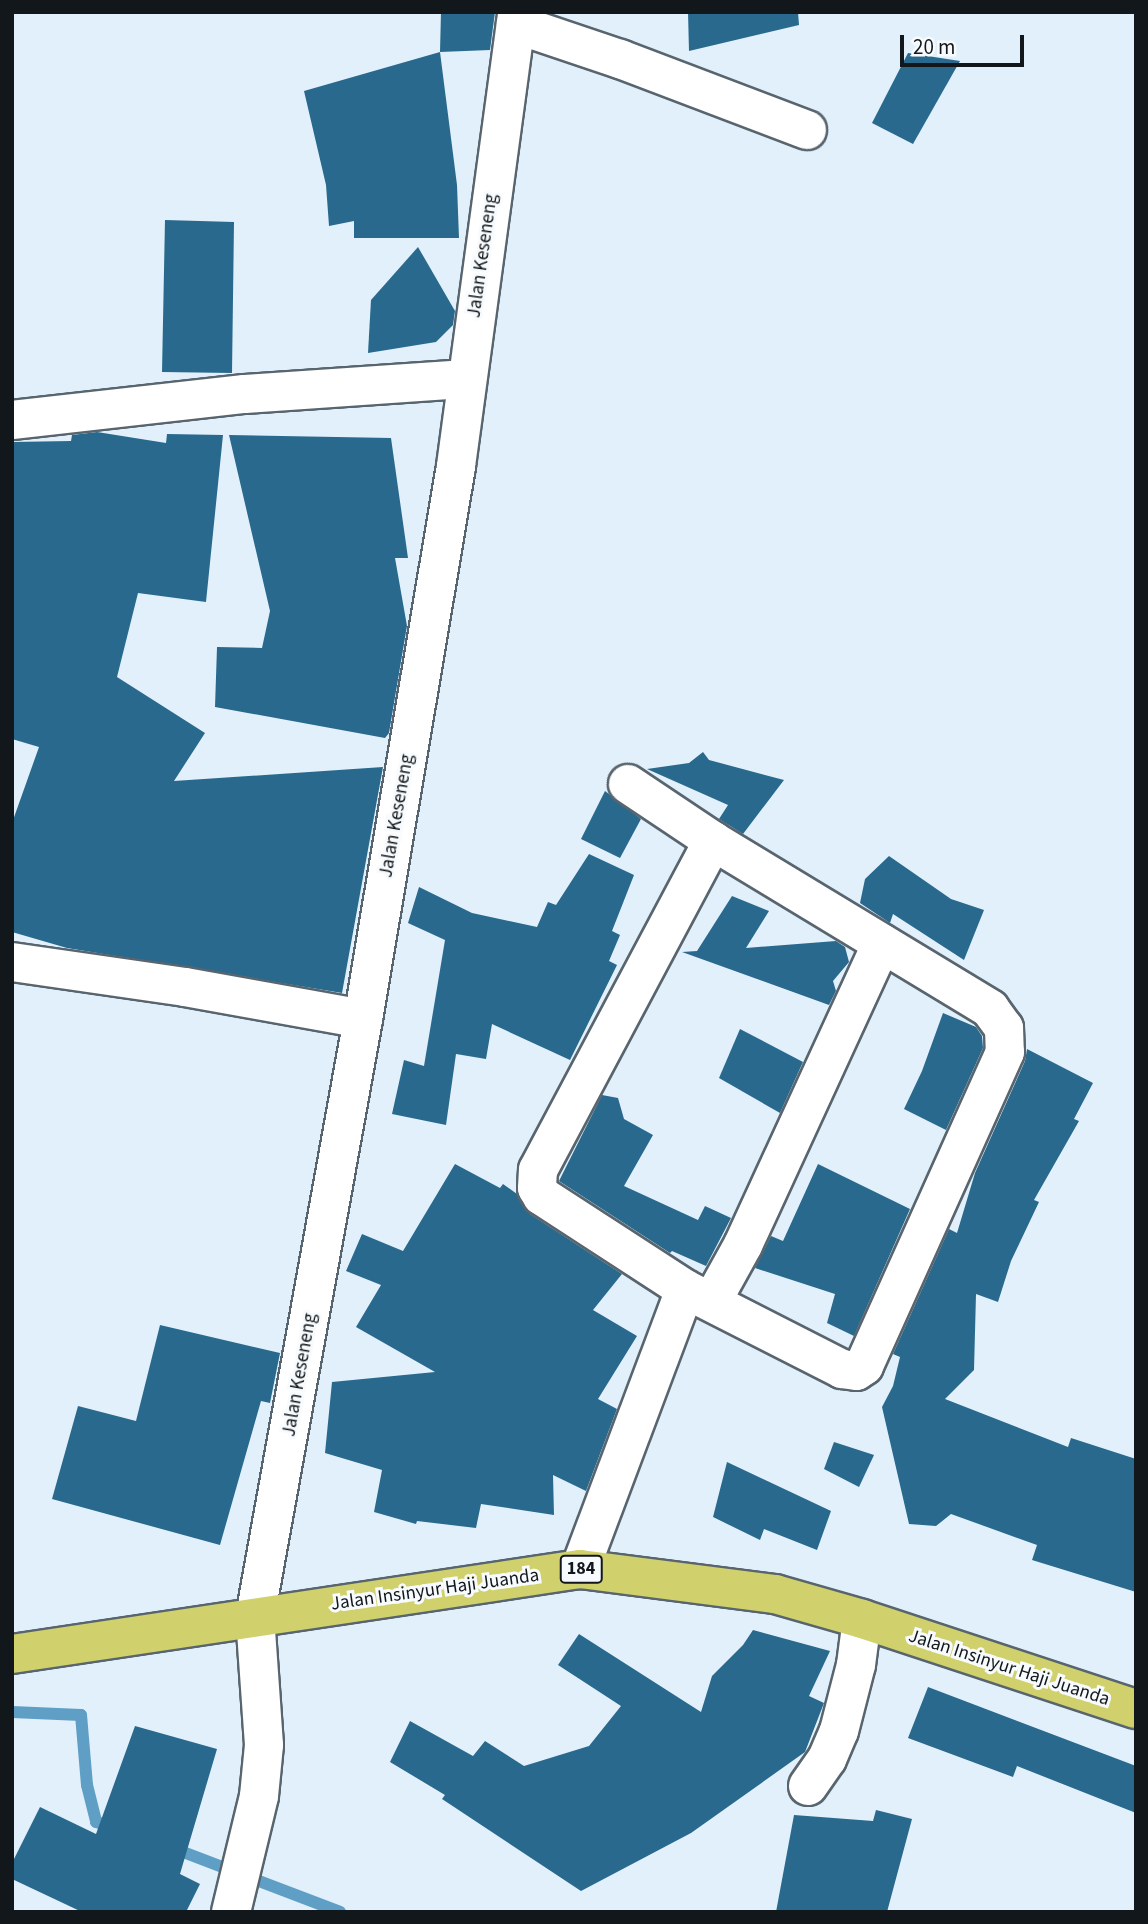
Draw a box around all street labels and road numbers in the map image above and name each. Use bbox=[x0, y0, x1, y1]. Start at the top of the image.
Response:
street label: Jalan Keseneng bbox=[463, 193, 503, 319]
street label: Jalan Keseneng bbox=[375, 753, 419, 879]
street label: Jalan Keseneng bbox=[278, 1312, 322, 1438]
road number: 184 bbox=[558, 1554, 604, 1584]
street label: Jalan Insinyur Haji Juanda bbox=[329, 1564, 541, 1616]
street label: Jalan Insinyur Haji Juanda bbox=[906, 1625, 1112, 1711]

